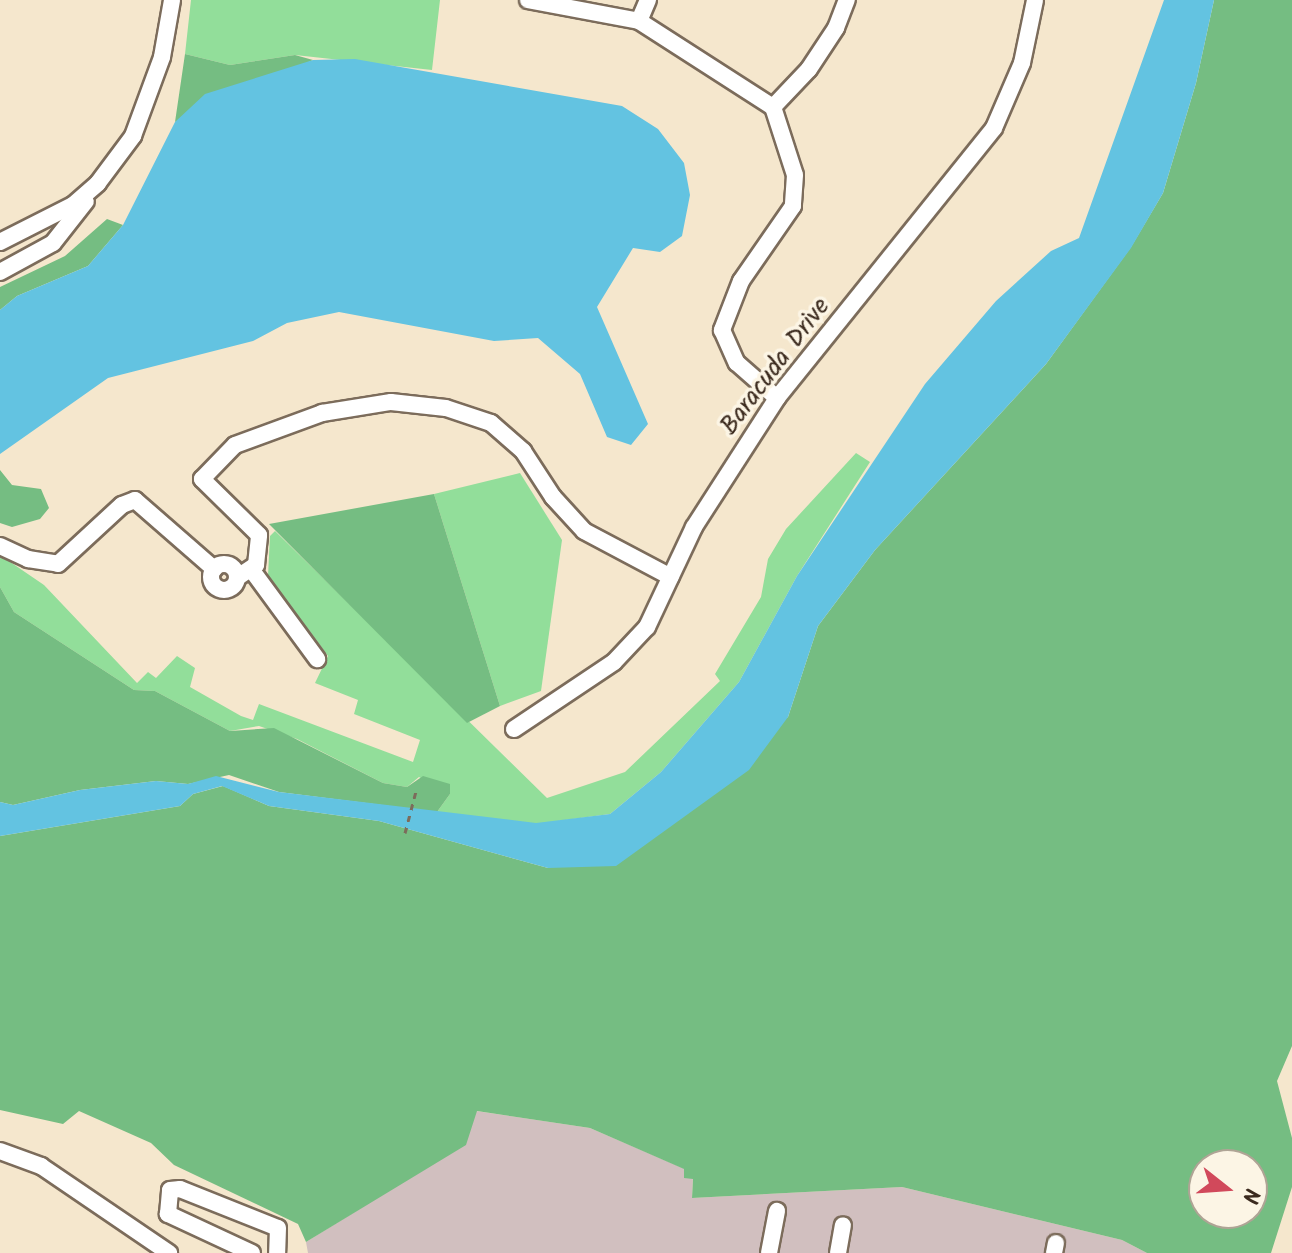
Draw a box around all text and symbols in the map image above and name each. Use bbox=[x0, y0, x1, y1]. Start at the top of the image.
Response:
street label: Baracuda Drive bbox=[714, 292, 838, 442]
north arrow bbox=[1188, 1149, 1268, 1229]
text: N bbox=[1231, 1184, 1268, 1207]

